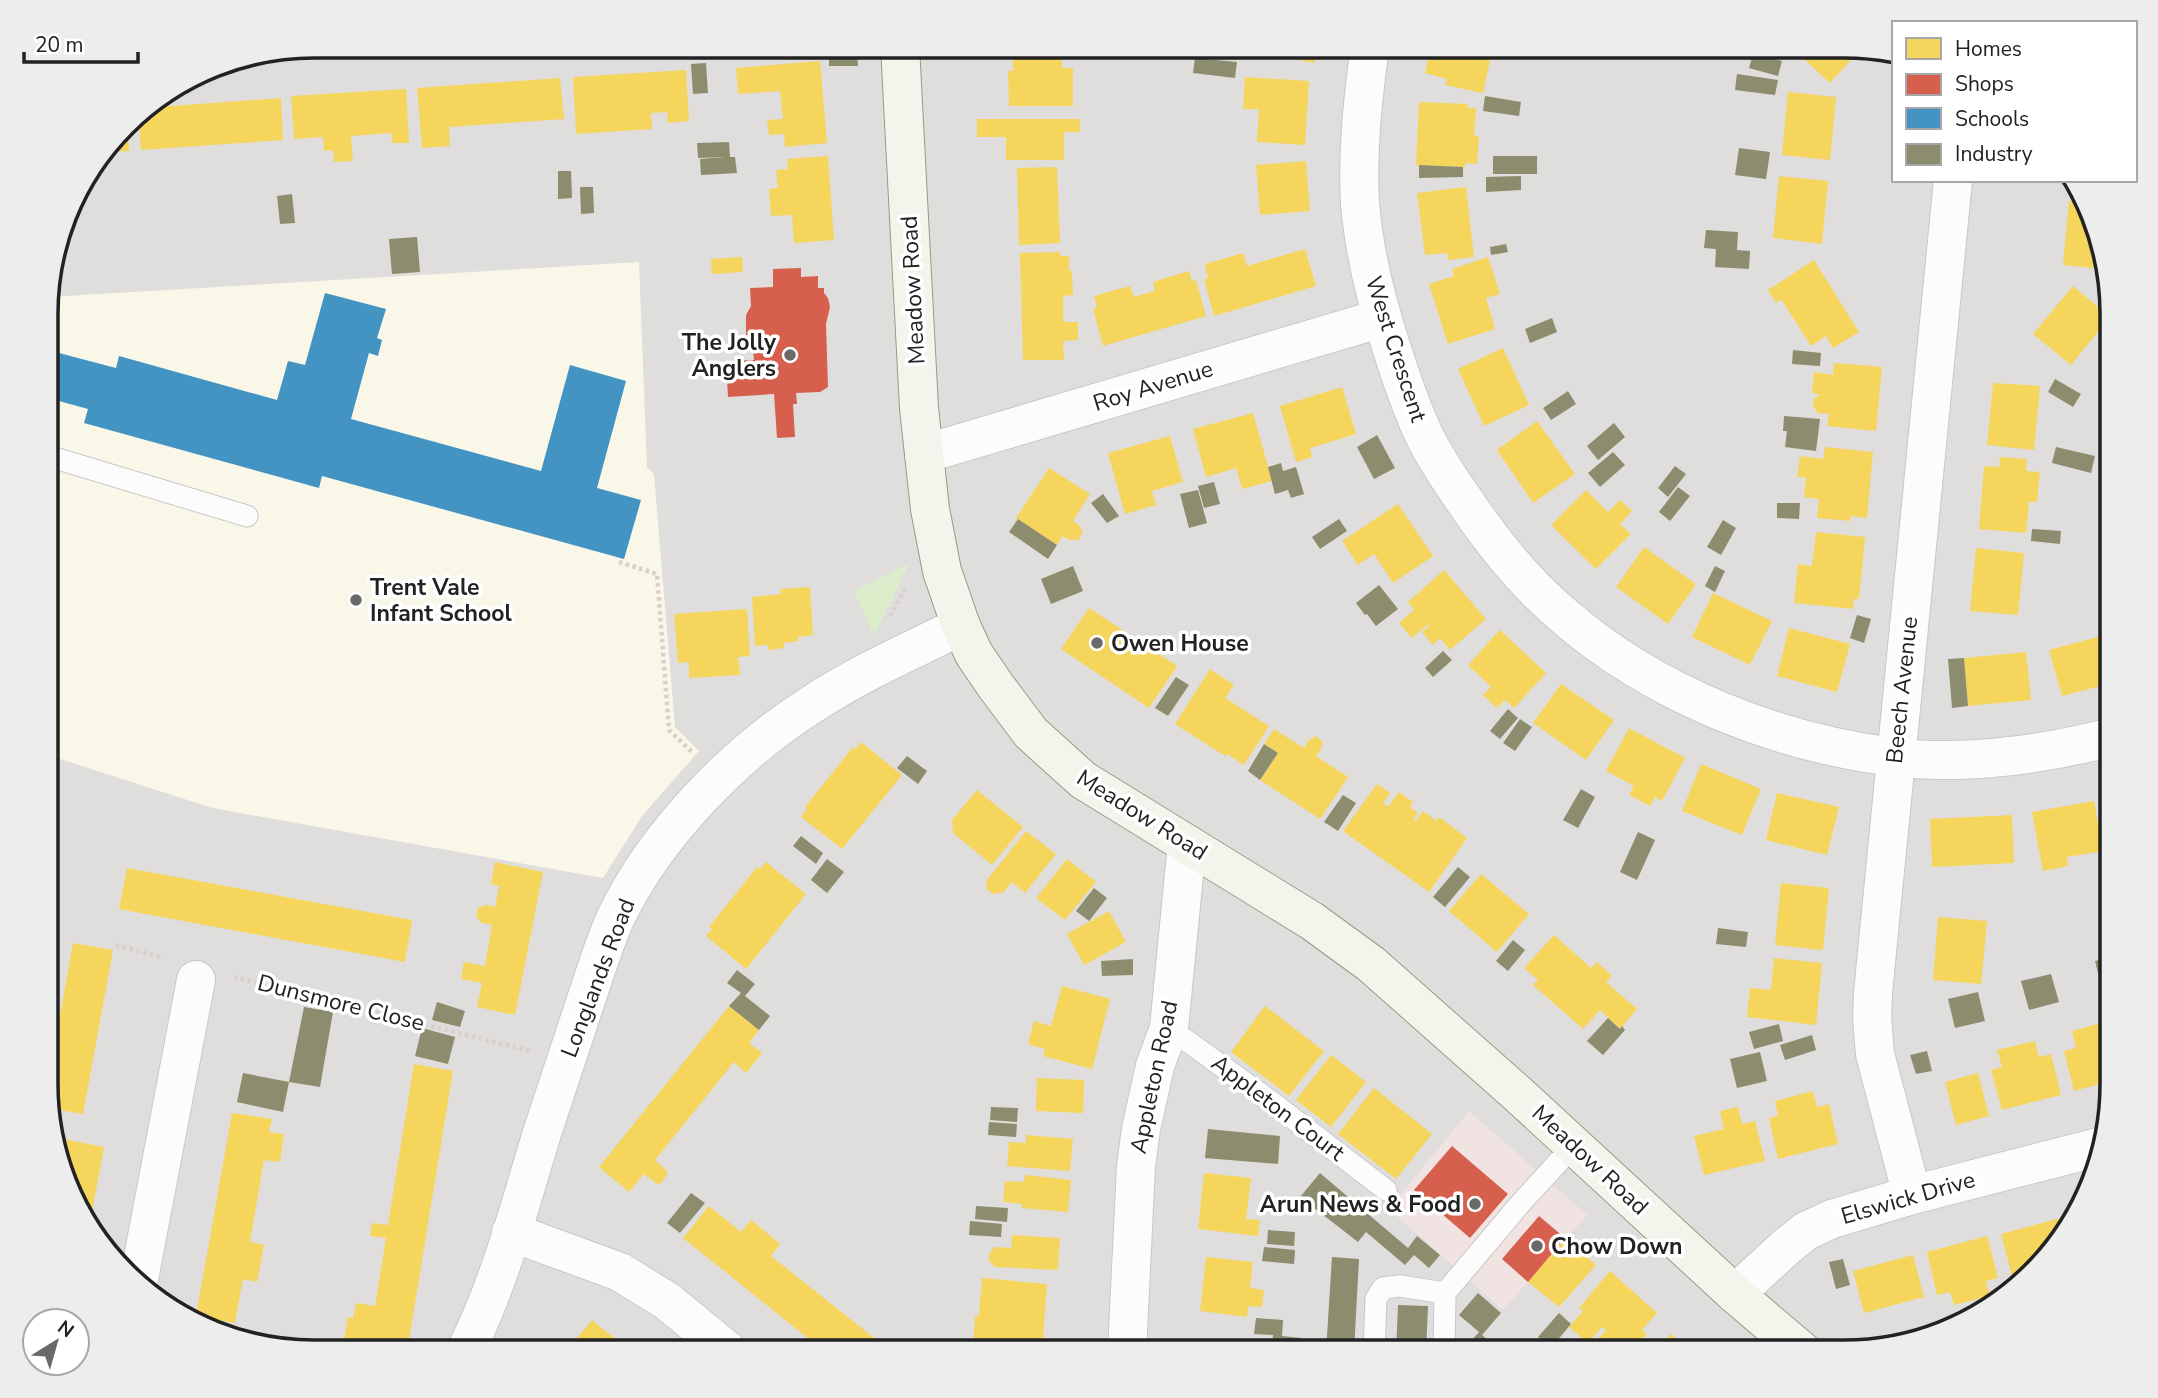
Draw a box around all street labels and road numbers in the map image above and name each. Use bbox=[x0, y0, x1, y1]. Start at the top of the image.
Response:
street label: Meadow Road bbox=[894, 215, 932, 365]
street label: West Crescent bbox=[1358, 272, 1434, 427]
street label: Roy Avenue bbox=[1089, 353, 1217, 419]
street label: Beech Avenue bbox=[1879, 615, 1925, 765]
street label: Meadow Road bbox=[1071, 762, 1213, 868]
street label: Longlands Road bbox=[553, 894, 643, 1062]
street label: Dunsmore Close bbox=[254, 967, 428, 1039]
street label: Appleton Road bbox=[1123, 998, 1185, 1156]
street label: Appleton Court bbox=[1205, 1048, 1352, 1169]
street label: Meadow Road bbox=[1525, 1098, 1655, 1222]
street label: Elswick Drive bbox=[1837, 1164, 1979, 1232]

